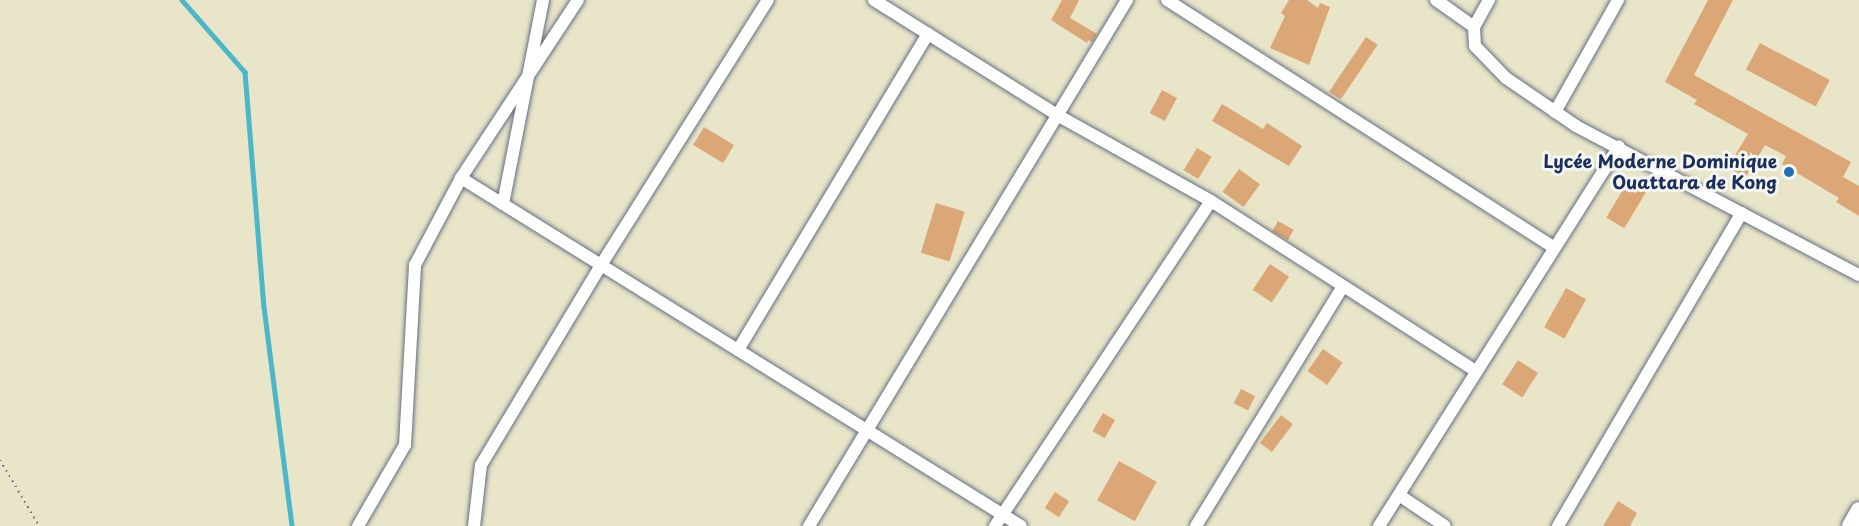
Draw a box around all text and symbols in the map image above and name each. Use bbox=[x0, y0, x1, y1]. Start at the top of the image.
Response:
place label: Lycée Moderne Dominique Ouattara de Kong bbox=[1541, 151, 1777, 194]
marker: Lycée Moderne Dominique Ouattara de Kong bbox=[1782, 165, 1796, 179]

